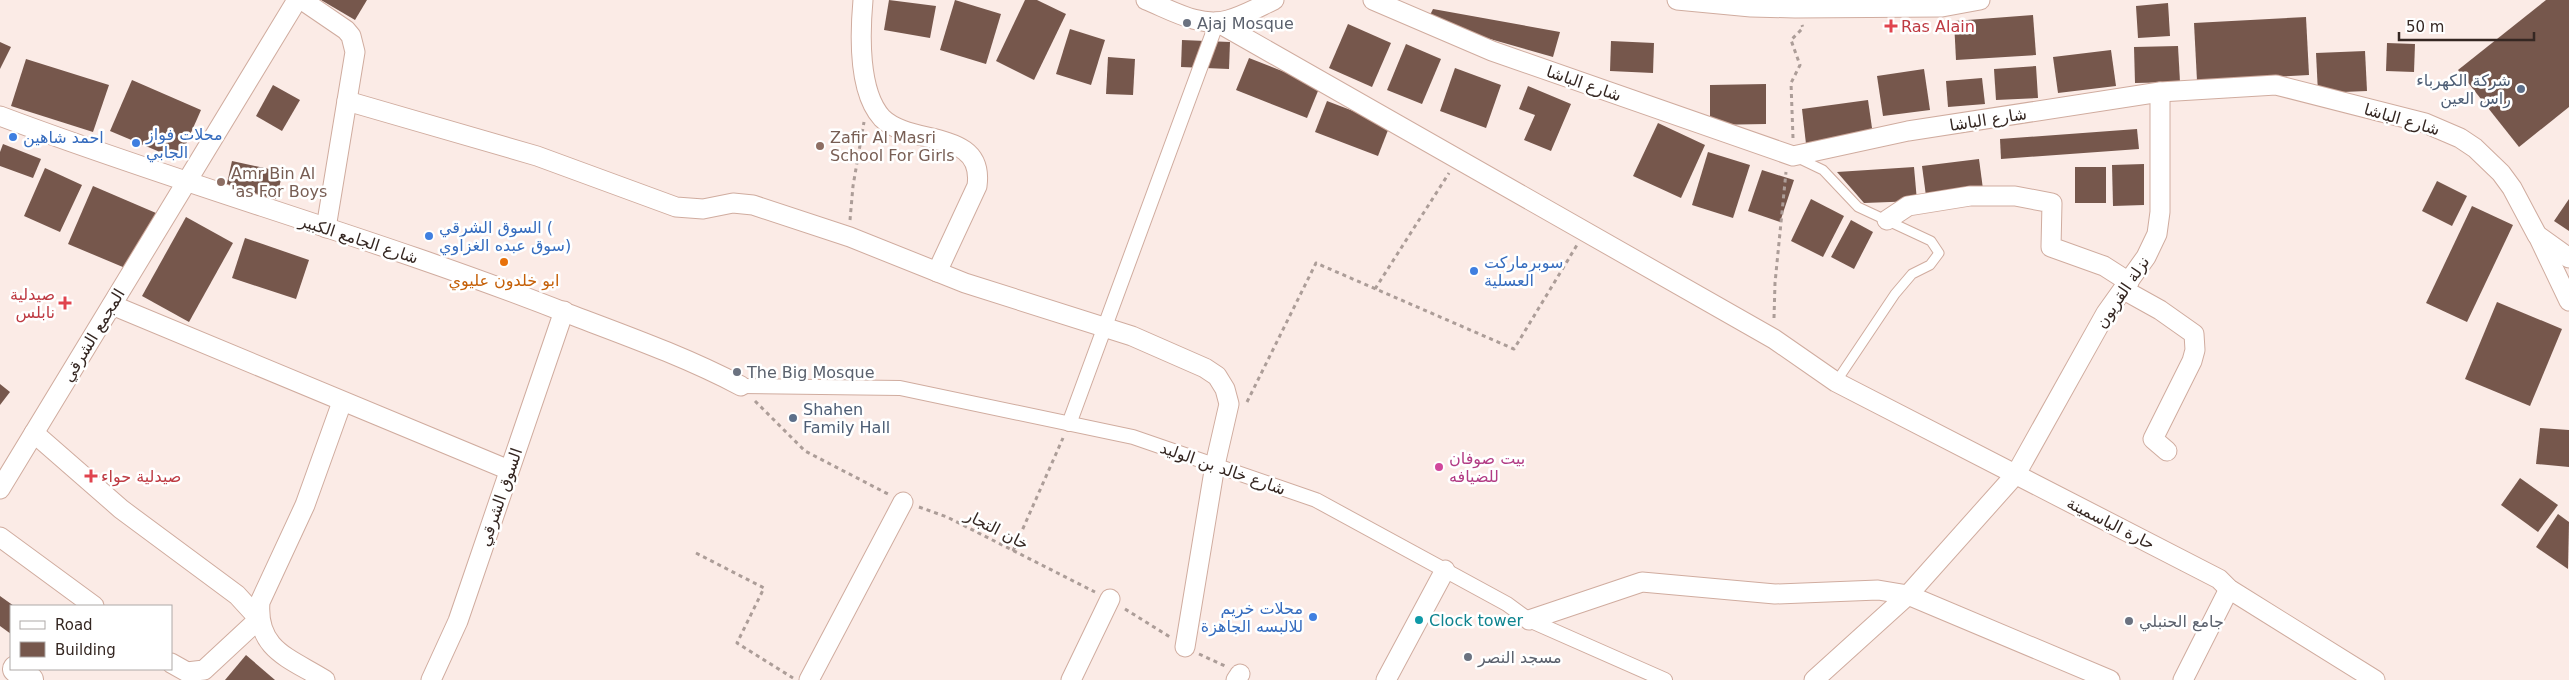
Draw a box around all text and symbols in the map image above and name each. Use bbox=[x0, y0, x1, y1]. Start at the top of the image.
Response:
scale bar bbox=[2399, 10, 2534, 42]
place label: Ajaj Mosque bbox=[1197, 14, 1294, 33]
marker: Ajaj Mosque bbox=[1181, 17, 1193, 29]
place label: Ras Alain bbox=[1901, 17, 1975, 36]
text: 50 m bbox=[2406, 18, 2444, 36]
marker: Ras Alain bbox=[1885, 20, 1897, 32]
street label: شارع الباشا bbox=[1544, 62, 1624, 106]
place label: شركة الكهرباء راس العين bbox=[2416, 71, 2511, 109]
marker: شركة الكهرباء راس العين bbox=[2515, 83, 2527, 95]
street label: شارع الباشا bbox=[2362, 100, 2442, 140]
street label: شارع الباشا bbox=[1948, 104, 2028, 136]
place label: محلات فواز الجابي bbox=[145, 125, 223, 163]
place label: احمد شاهين bbox=[23, 128, 104, 148]
place label: Zafir Al Masri School For Girls bbox=[830, 128, 955, 165]
marker: احمد شاهين bbox=[7, 131, 19, 143]
marker: محلات فواز الجابي bbox=[130, 137, 142, 149]
marker: Zafir Al Masri School For Girls bbox=[814, 140, 826, 152]
place label: Amr Bin Al 'as For Boys bbox=[231, 164, 327, 201]
marker: Amr Bin Al 'as For Boys bbox=[215, 176, 227, 188]
street label: شارع الجامع الكبير bbox=[296, 211, 421, 269]
place label: السوق الشرقي ( سوق عبده الغزاوي) bbox=[439, 218, 571, 256]
marker: السوق الشرقي ( سوق عبده الغزاوي) bbox=[423, 230, 435, 242]
place label: سوبرماركت العسلية bbox=[1484, 253, 1563, 290]
street label: نزلة القريون bbox=[2091, 253, 2154, 332]
marker: ابو خلدون عليوي bbox=[498, 256, 510, 268]
marker: سوبرماركت العسلية bbox=[1468, 265, 1480, 277]
place label: ابو خلدون عليوي bbox=[449, 271, 559, 291]
place label: صيدلية نابلس bbox=[10, 285, 55, 323]
street label: المجمع الشرقي bbox=[58, 285, 130, 386]
marker: صيدلية نابلس bbox=[59, 297, 71, 309]
place label: The Big Mosque bbox=[746, 363, 875, 382]
marker: The Big Mosque bbox=[731, 366, 743, 378]
place label: Shahen Family Hall bbox=[803, 400, 890, 437]
marker: Shahen Family Hall bbox=[787, 412, 799, 424]
street label: شارع خالد بن الوليد bbox=[1157, 438, 1288, 500]
street label: السوق الشرقي bbox=[475, 445, 527, 549]
place label: بيت صوفان للضيافه bbox=[1449, 449, 1525, 486]
marker: بيت صوفان للضيافه bbox=[1433, 461, 1445, 473]
place label: صيدلية حواء bbox=[101, 467, 181, 487]
marker: صيدلية حواء bbox=[85, 470, 97, 482]
street label: حارة الياسمينة bbox=[2063, 493, 2158, 555]
street label: خان التجار bbox=[961, 505, 1032, 554]
place label: محلات خريم للالبسه الجاهزة bbox=[1201, 599, 1303, 637]
legend bbox=[10, 605, 172, 670]
marker: محلات خريم للالبسه الجاهزة bbox=[1307, 611, 1319, 623]
place label: Clock tower bbox=[1429, 611, 1524, 630]
place label: جامع الحنبلي bbox=[2139, 612, 2224, 632]
marker: Clock tower bbox=[1413, 614, 1425, 626]
marker: جامع الحنبلي bbox=[2123, 615, 2135, 627]
text: Road bbox=[55, 616, 93, 634]
text: Building bbox=[55, 641, 116, 659]
place label: مسجد النصر bbox=[1477, 648, 1562, 668]
marker: مسجد النصر bbox=[1462, 651, 1474, 663]

